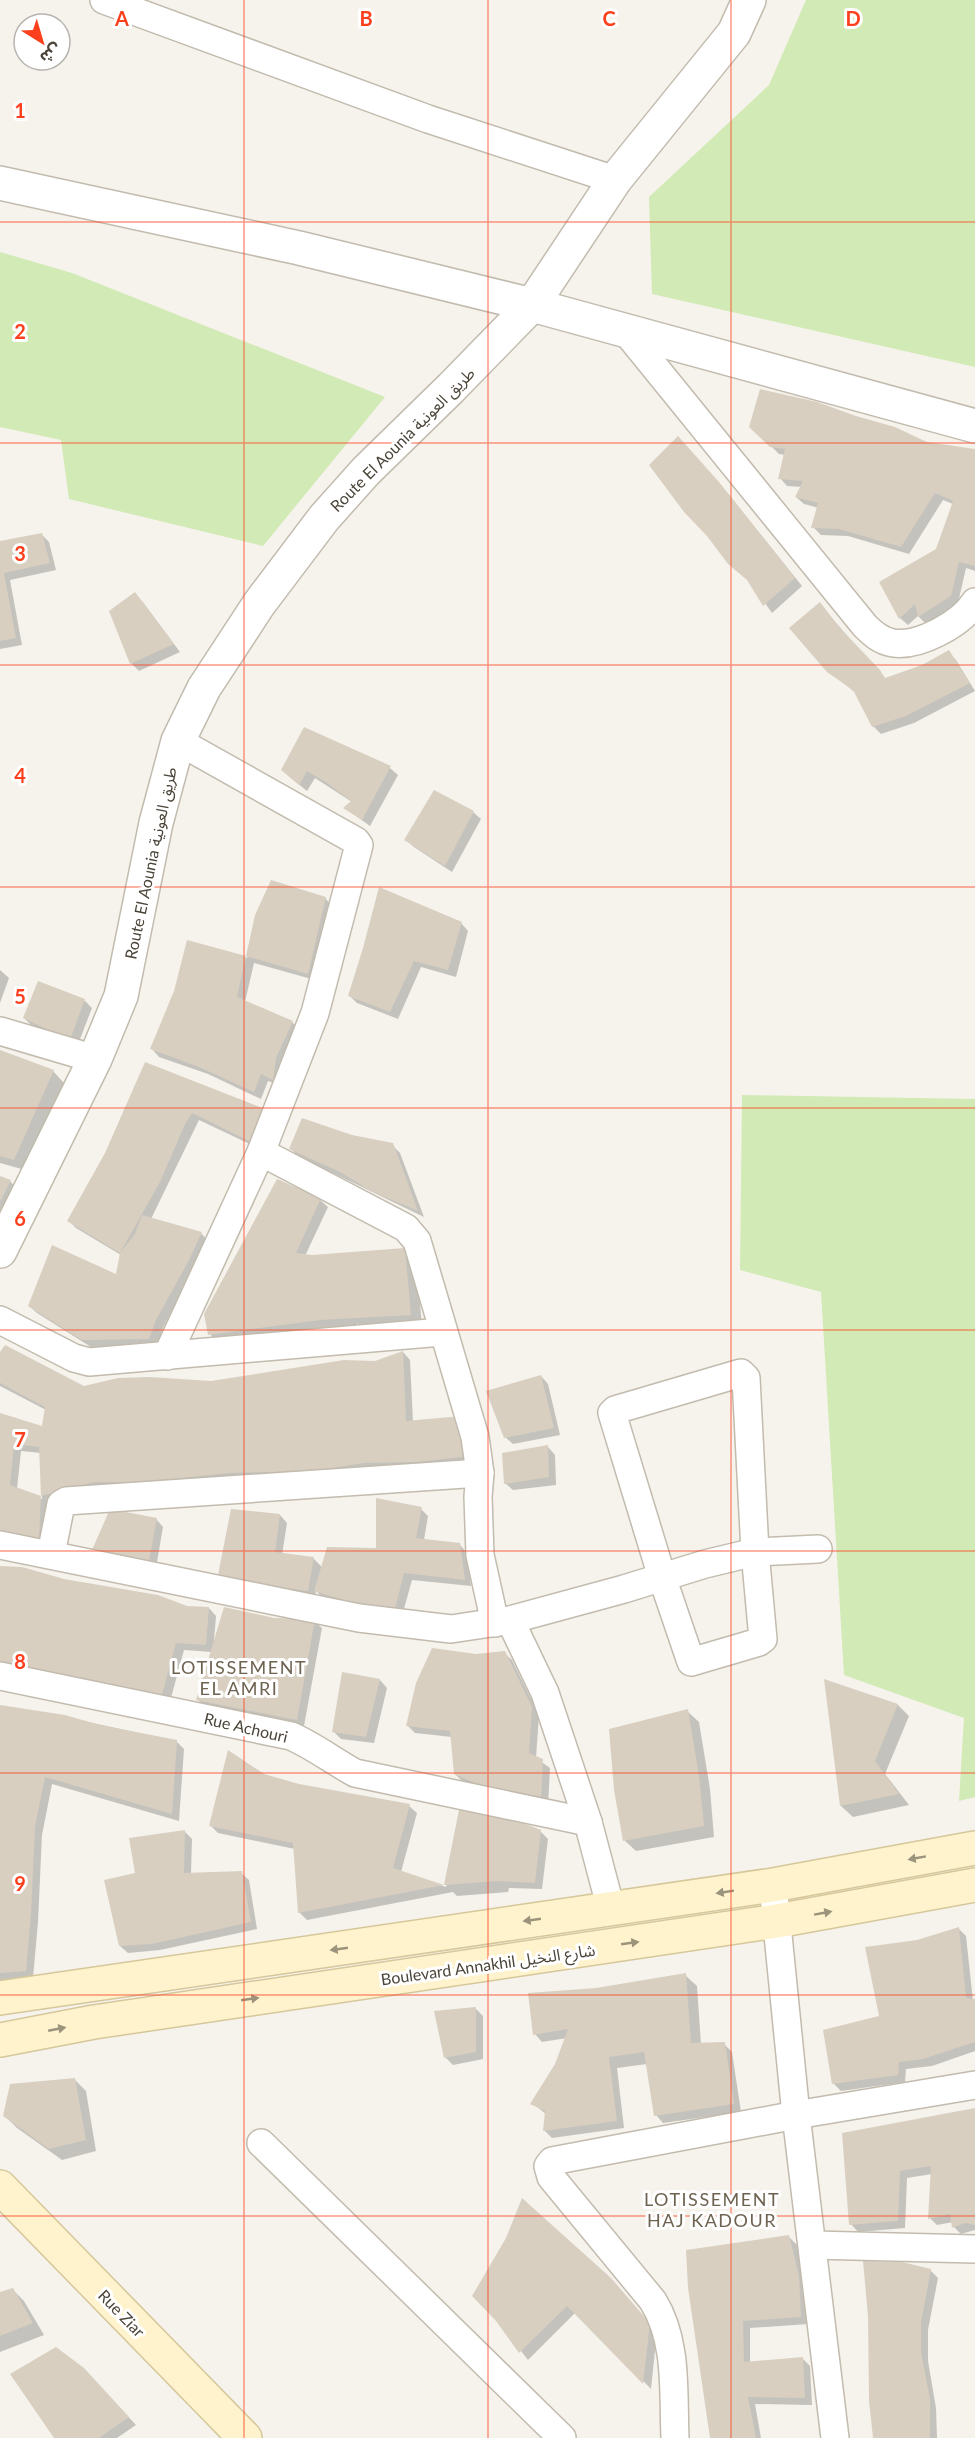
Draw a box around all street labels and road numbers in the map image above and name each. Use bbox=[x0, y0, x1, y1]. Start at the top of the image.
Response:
street label: Route El Aounia طريق العونية bbox=[326, 363, 480, 516]
street label: Route El Aounia طريق العونية bbox=[120, 765, 182, 961]
street label: Rue Achouri bbox=[202, 1708, 290, 1746]
street label: Boulevard Annakhil شارع النخيل bbox=[380, 1940, 597, 1992]
street label: Rue Ziar bbox=[95, 2285, 149, 2341]

